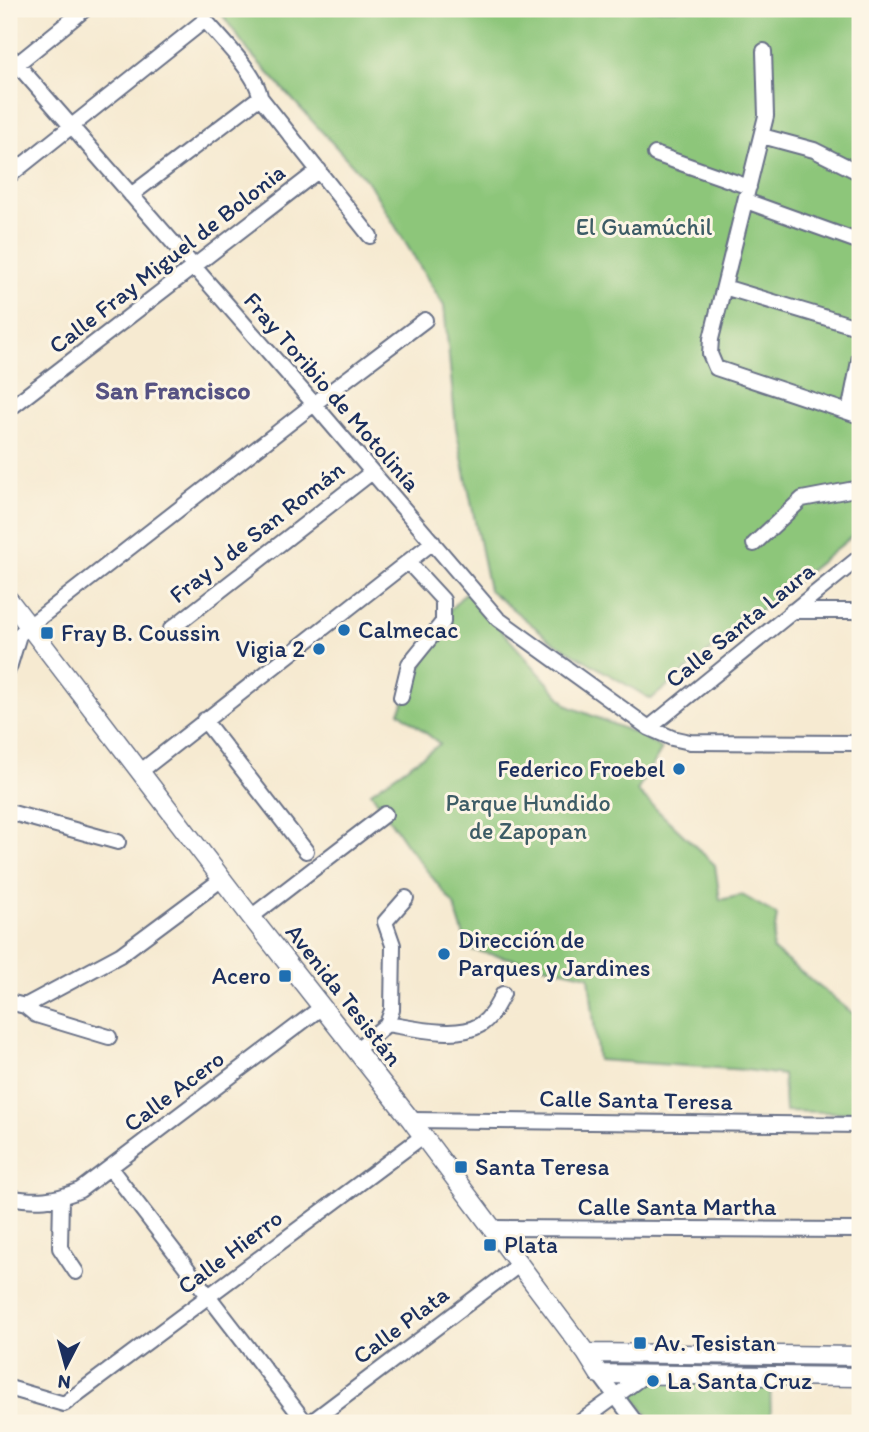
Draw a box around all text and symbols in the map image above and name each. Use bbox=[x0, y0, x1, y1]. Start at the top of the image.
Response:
street label: Calle Fray Miguel de Bolonia bbox=[43, 157, 291, 360]
park label: El Guamúchil bbox=[576, 212, 713, 241]
street label: Fray Toribio de Motolinía bbox=[238, 286, 427, 498]
district label: San Francisco bbox=[95, 374, 251, 406]
street label: Fray J de San Román bbox=[163, 454, 350, 609]
street label: Calle Santa Laura bbox=[659, 555, 821, 694]
place label: Calmecac bbox=[358, 615, 458, 644]
place label: Fray B. Coussin bbox=[61, 618, 221, 647]
marker: Calmecac bbox=[336, 622, 352, 638]
marker: Fray B. Coussin bbox=[39, 625, 55, 641]
place label: Vigia 2 bbox=[236, 634, 305, 663]
marker: Vigia 2 bbox=[311, 641, 327, 657]
place label: Federico Froebel bbox=[497, 754, 665, 783]
marker: Federico Froebel bbox=[671, 761, 687, 777]
park label: Parque Hundido de Zapopan bbox=[445, 788, 611, 845]
street label: Avenida Tesistán bbox=[280, 918, 409, 1072]
place label: Dirección de Parques y Jardines bbox=[458, 925, 651, 982]
marker: Dirección de Parques y Jardines bbox=[436, 946, 452, 962]
place label: Acero bbox=[212, 961, 271, 990]
marker: Acero bbox=[277, 968, 293, 984]
street label: Calle Acero bbox=[118, 1043, 230, 1138]
street label: Calle Santa Teresa bbox=[539, 1083, 734, 1116]
place label: Santa Teresa bbox=[475, 1152, 609, 1181]
marker: Santa Teresa bbox=[453, 1159, 469, 1175]
street label: Calle Santa Martha bbox=[578, 1192, 777, 1221]
street label: Calle Hierro bbox=[172, 1203, 288, 1300]
place label: Plata bbox=[504, 1230, 558, 1259]
marker: Plata bbox=[482, 1237, 498, 1253]
street label: Calle Plata bbox=[347, 1279, 455, 1370]
place label: Av. Tesistan bbox=[654, 1328, 776, 1357]
north arrow bbox=[32, 1330, 102, 1400]
marker: Av. Tesistan bbox=[632, 1335, 648, 1351]
place label: La Santa Cruz bbox=[667, 1366, 812, 1395]
text: N bbox=[57, 1370, 72, 1395]
marker: La Santa Cruz bbox=[645, 1373, 661, 1389]

